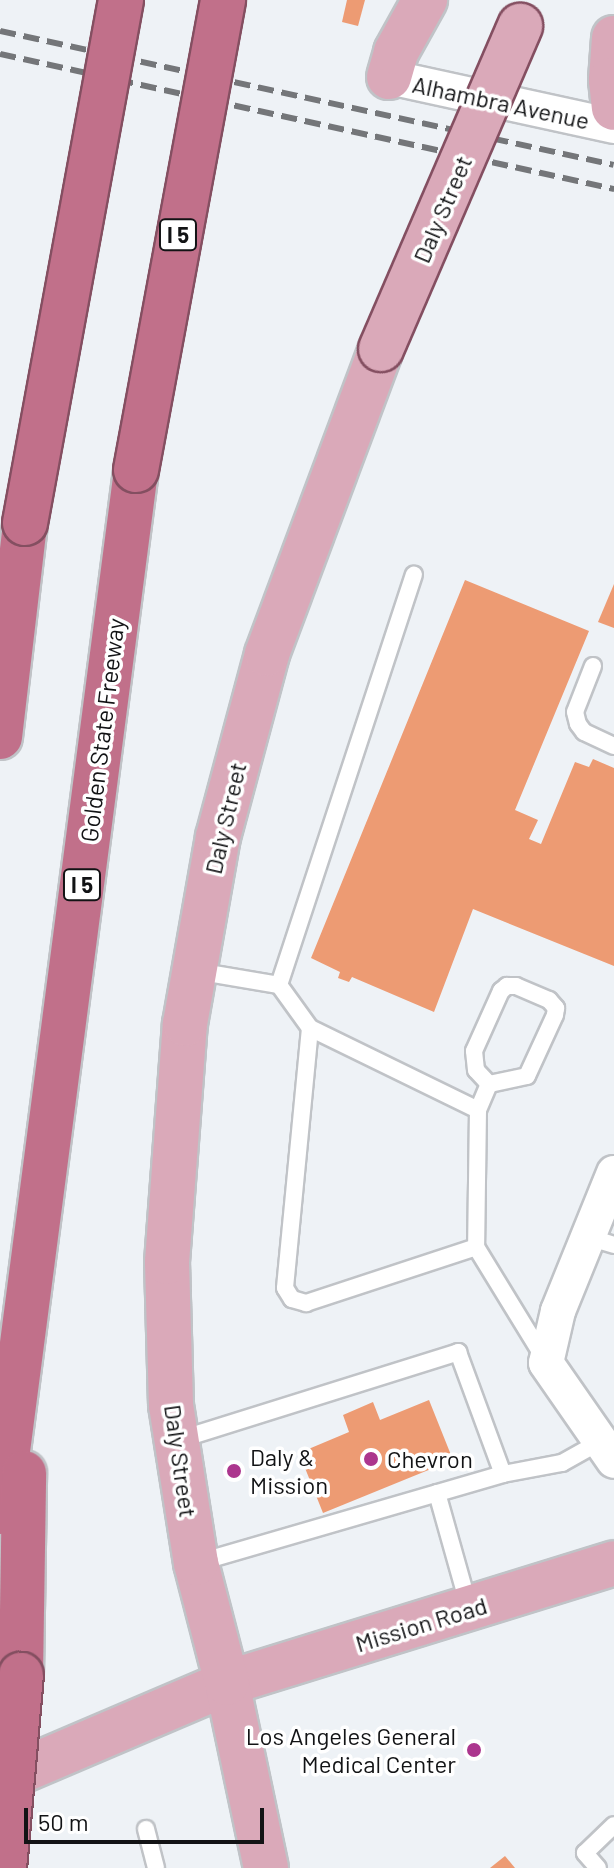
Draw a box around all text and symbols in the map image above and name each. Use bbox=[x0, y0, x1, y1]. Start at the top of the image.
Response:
street label: Alhambra Avenue bbox=[410, 69, 592, 135]
street label: Daly Street bbox=[407, 151, 477, 267]
road number: I 5 bbox=[158, 217, 198, 253]
street label: Golden State Freeway bbox=[74, 616, 130, 844]
street label: Daly Street bbox=[198, 759, 252, 877]
road number: I 5 bbox=[62, 867, 102, 903]
street label: Daly Street bbox=[159, 1403, 203, 1519]
place label: Daly & Mission bbox=[250, 1443, 328, 1499]
place label: Chevron bbox=[387, 1445, 473, 1473]
marker: Chevron bbox=[362, 1450, 380, 1468]
marker: Daly & Mission bbox=[225, 1462, 243, 1480]
street label: Mission Road bbox=[352, 1590, 490, 1658]
place label: Los Angeles General Medical Center bbox=[246, 1722, 456, 1778]
marker: Los Angeles General Medical Center bbox=[463, 1739, 485, 1761]
scale bar bbox=[28, 1792, 268, 1842]
text: 50 m bbox=[38, 1807, 89, 1836]

